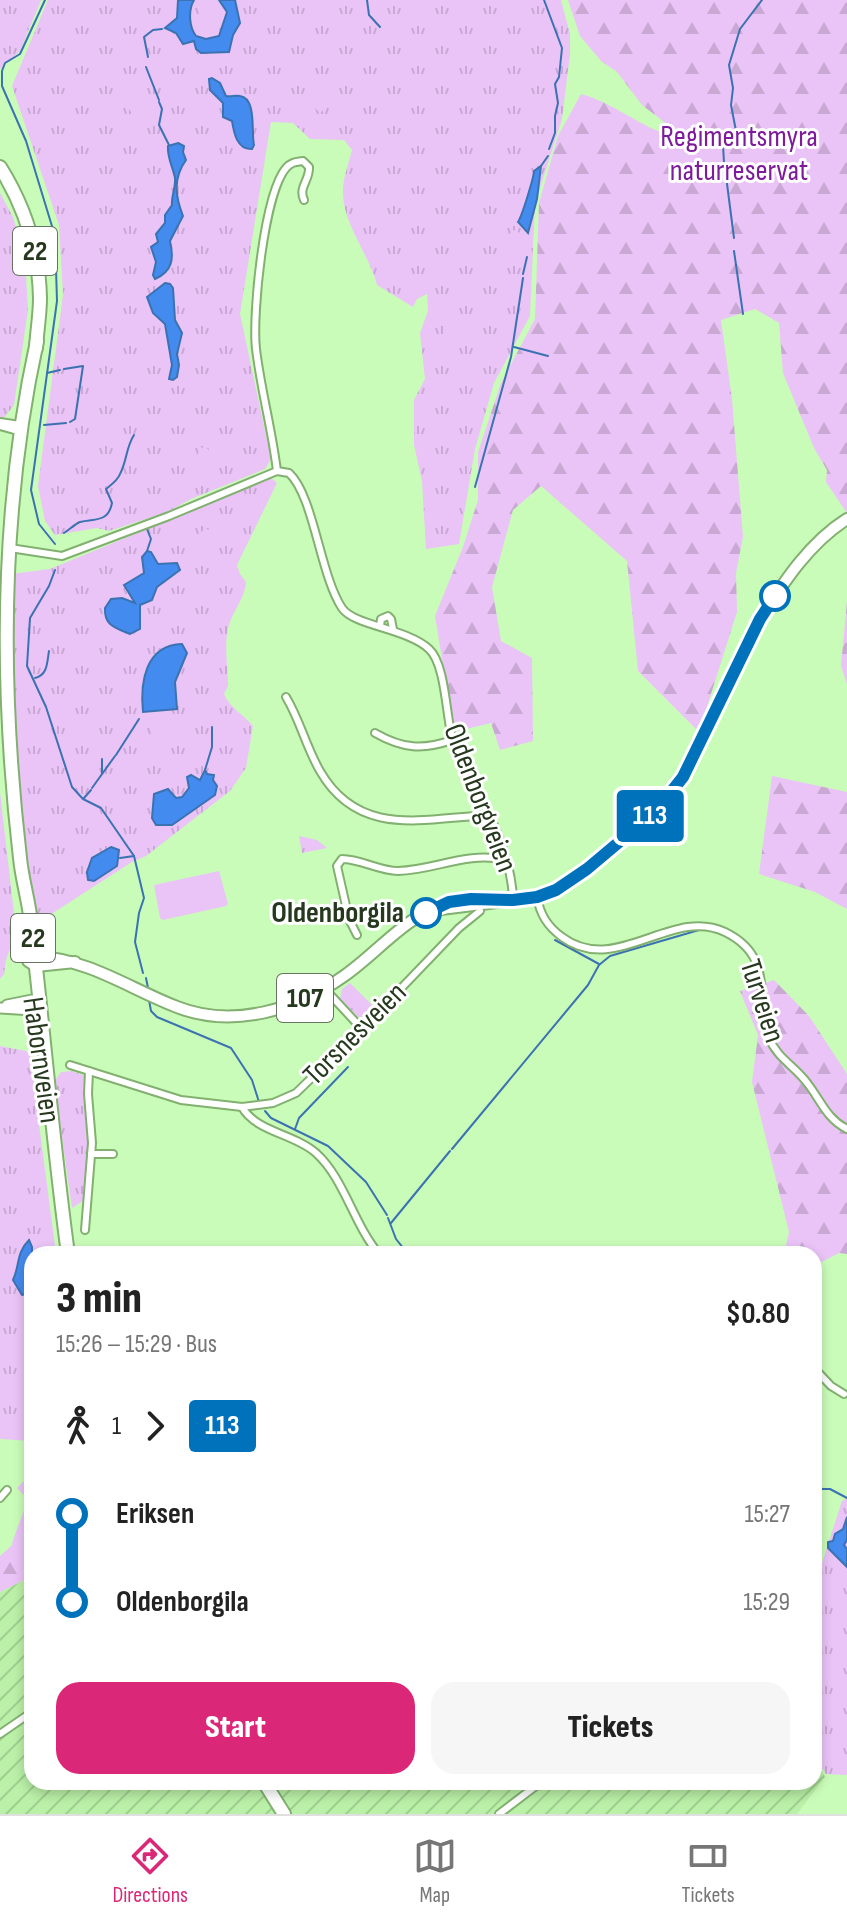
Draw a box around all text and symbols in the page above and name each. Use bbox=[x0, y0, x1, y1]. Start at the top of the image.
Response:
park label: Regimentsmyra naturreservat bbox=[660, 119, 818, 189]
road number: 22 bbox=[13, 227, 57, 275]
unlabelled marker bbox=[760, 581, 790, 611]
street label: Oldenborgveien bbox=[435, 719, 525, 877]
line badge: 113 bbox=[604, 790, 696, 842]
text: 113 bbox=[633, 799, 667, 832]
place label: Oldenborgila bbox=[271, 895, 404, 931]
marker: Oldenborgila bbox=[411, 898, 441, 928]
road number: 22 bbox=[11, 914, 55, 962]
street label: Turveien bbox=[732, 955, 792, 1047]
road number: 107 bbox=[277, 974, 333, 1022]
street label: Torsnesveien bbox=[296, 975, 414, 1093]
street label: Habornveien bbox=[14, 995, 68, 1125]
text: 3 min bbox=[56, 1272, 142, 1325]
text: $0.80 bbox=[726, 1296, 790, 1332]
text: 15:26 – 15:29 · Bus bbox=[56, 1329, 217, 1360]
icon: walk bbox=[56, 1404, 100, 1448]
icon: forward bbox=[133, 1404, 177, 1448]
text: 113 bbox=[205, 1409, 240, 1442]
text: 1 bbox=[112, 1411, 121, 1442]
text: Eriksen bbox=[116, 1496, 194, 1532]
text: 15:27 bbox=[744, 1499, 790, 1530]
text: Oldenborgila bbox=[116, 1584, 249, 1620]
text: 15:29 bbox=[743, 1587, 790, 1618]
button: Start bbox=[56, 1682, 415, 1774]
button: Tickets bbox=[431, 1682, 790, 1774]
tab: Directions bbox=[112, 1834, 188, 1909]
tab: Map bbox=[413, 1834, 457, 1909]
tab: Tickets bbox=[682, 1834, 735, 1909]

